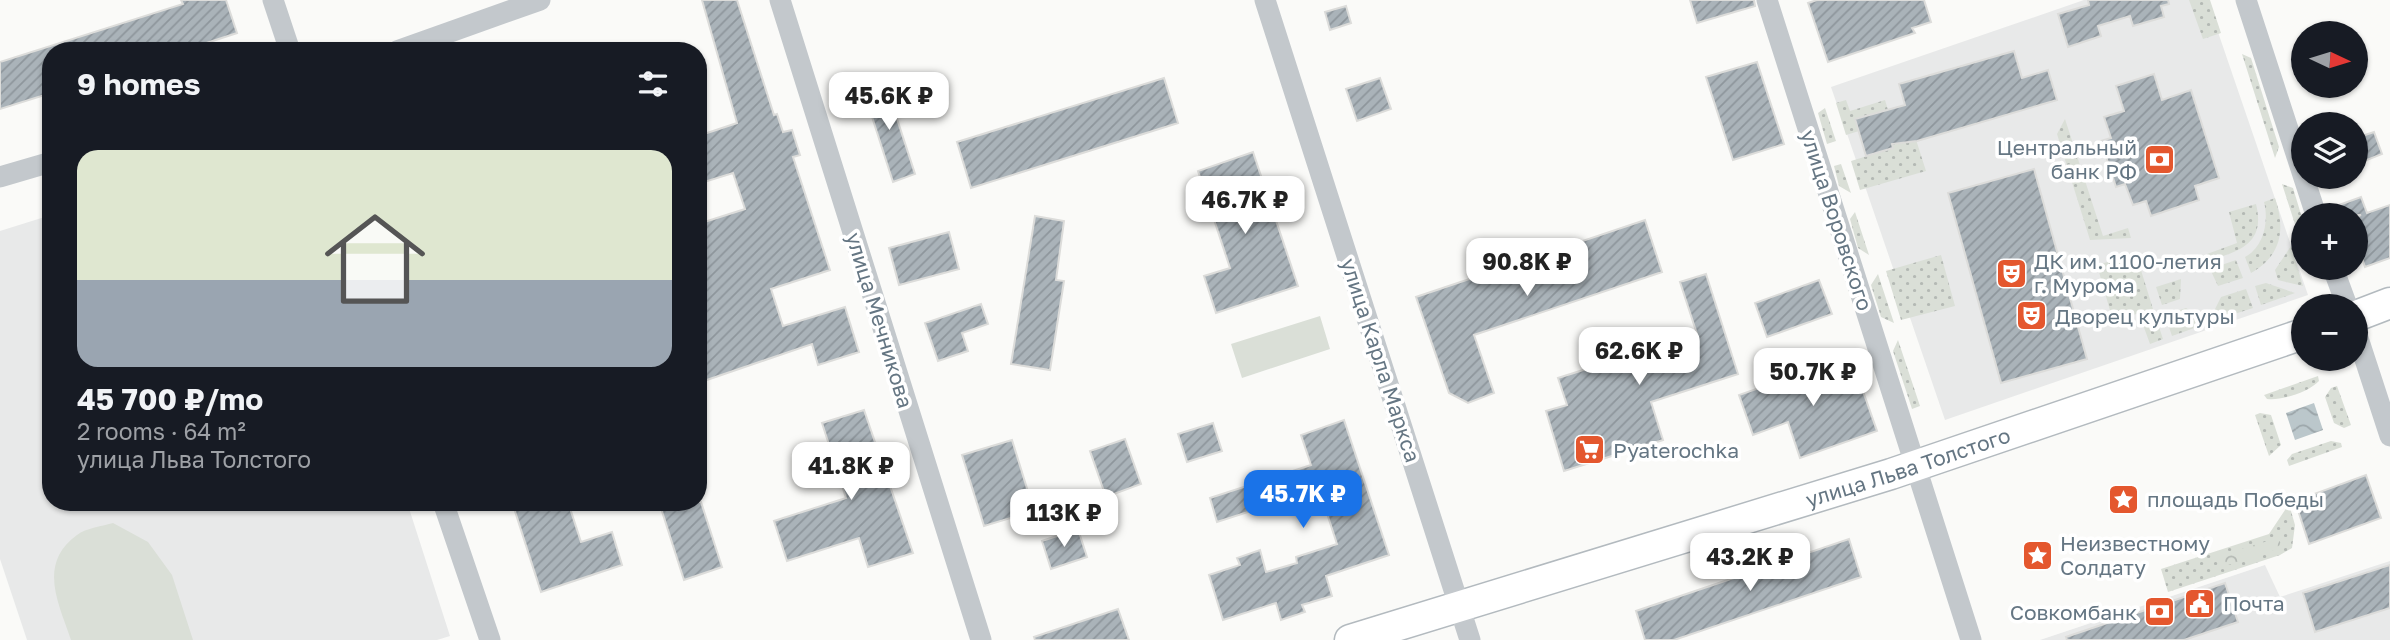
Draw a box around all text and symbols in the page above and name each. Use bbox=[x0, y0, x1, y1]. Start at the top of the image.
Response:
north arrow bbox=[2291, 21, 2368, 98]
map controls bbox=[2291, 21, 2368, 371]
icon: filters bbox=[634, 65, 672, 103]
text: 9 homes bbox=[77, 66, 200, 102]
pin: 45.6K ₽ bbox=[824, 72, 954, 132]
text: 45.6K ₽ bbox=[845, 81, 933, 109]
button: layers bbox=[2291, 112, 2368, 189]
street label: улица Воровского bbox=[1795, 126, 1879, 314]
place label: Центральный банк РФ bbox=[1997, 134, 2137, 184]
bank icon: Центральный банк РФ bbox=[2143, 142, 2177, 176]
pin: 46.7K ₽ bbox=[1180, 176, 1310, 236]
text: 46.7K ₽ bbox=[1202, 185, 1288, 213]
icon: home bbox=[312, 196, 438, 322]
button: + bbox=[2291, 203, 2368, 280]
street label: улица Мечникова bbox=[841, 229, 919, 411]
pin: 90.8K ₽ bbox=[1462, 238, 1592, 298]
text: 90.8K ₽ bbox=[1482, 247, 1572, 275]
place label: ДК им. 1100-летия г. Мурома bbox=[2034, 248, 2222, 298]
street label: улица Карла Маркса bbox=[1336, 255, 1426, 465]
theatre icon: ДК им. 1100-летия г. Мурома bbox=[1994, 256, 2028, 290]
button: − bbox=[2291, 294, 2368, 371]
theatre icon: Дворец культуры bbox=[2015, 299, 2049, 333]
place label: Дворец культуры bbox=[2055, 303, 2235, 329]
pin: 62.6K ₽ bbox=[1574, 328, 1704, 387]
text: 62.6K ₽ bbox=[1595, 336, 1683, 364]
pin: 50.7K ₽ bbox=[1748, 348, 1878, 408]
text: 50.7K ₽ bbox=[1770, 357, 1856, 385]
text: 45 700 ₽/mo bbox=[77, 381, 263, 417]
text: 2 rooms · 64 m² bbox=[77, 417, 246, 445]
street label: улица Льва Толстого bbox=[1802, 421, 2014, 512]
supermarket icon: Pyaterochka bbox=[1573, 433, 1607, 467]
place label: Pyaterochka bbox=[1613, 437, 1739, 463]
pin: 41.8K ₽ bbox=[786, 442, 916, 502]
text: улица Льва Толстого bbox=[77, 445, 311, 473]
text: 41.8K ₽ bbox=[808, 451, 894, 479]
pin: 45.7K ₽ bbox=[1238, 470, 1368, 530]
text: 45.7K ₽ bbox=[1260, 479, 1346, 507]
place icon: площадь Победы bbox=[2107, 482, 2141, 516]
place label: площадь Победы bbox=[2147, 486, 2324, 512]
pin: 113K ₽ bbox=[1007, 490, 1121, 549]
text: 113K ₽ bbox=[1026, 498, 1102, 526]
place label: Неизвестному Солдату bbox=[2060, 530, 2210, 580]
pin: 43.2K ₽ bbox=[1685, 534, 1815, 593]
place icon: Неизвестному Солдату bbox=[2020, 538, 2054, 572]
text: 43.2K ₽ bbox=[1706, 542, 1794, 570]
public building icon: Почта bbox=[2183, 586, 2217, 620]
place label: Почта bbox=[2223, 590, 2285, 616]
bank icon: Совкомбанк bbox=[2143, 595, 2177, 629]
place label: Совкомбанк bbox=[2010, 599, 2137, 625]

